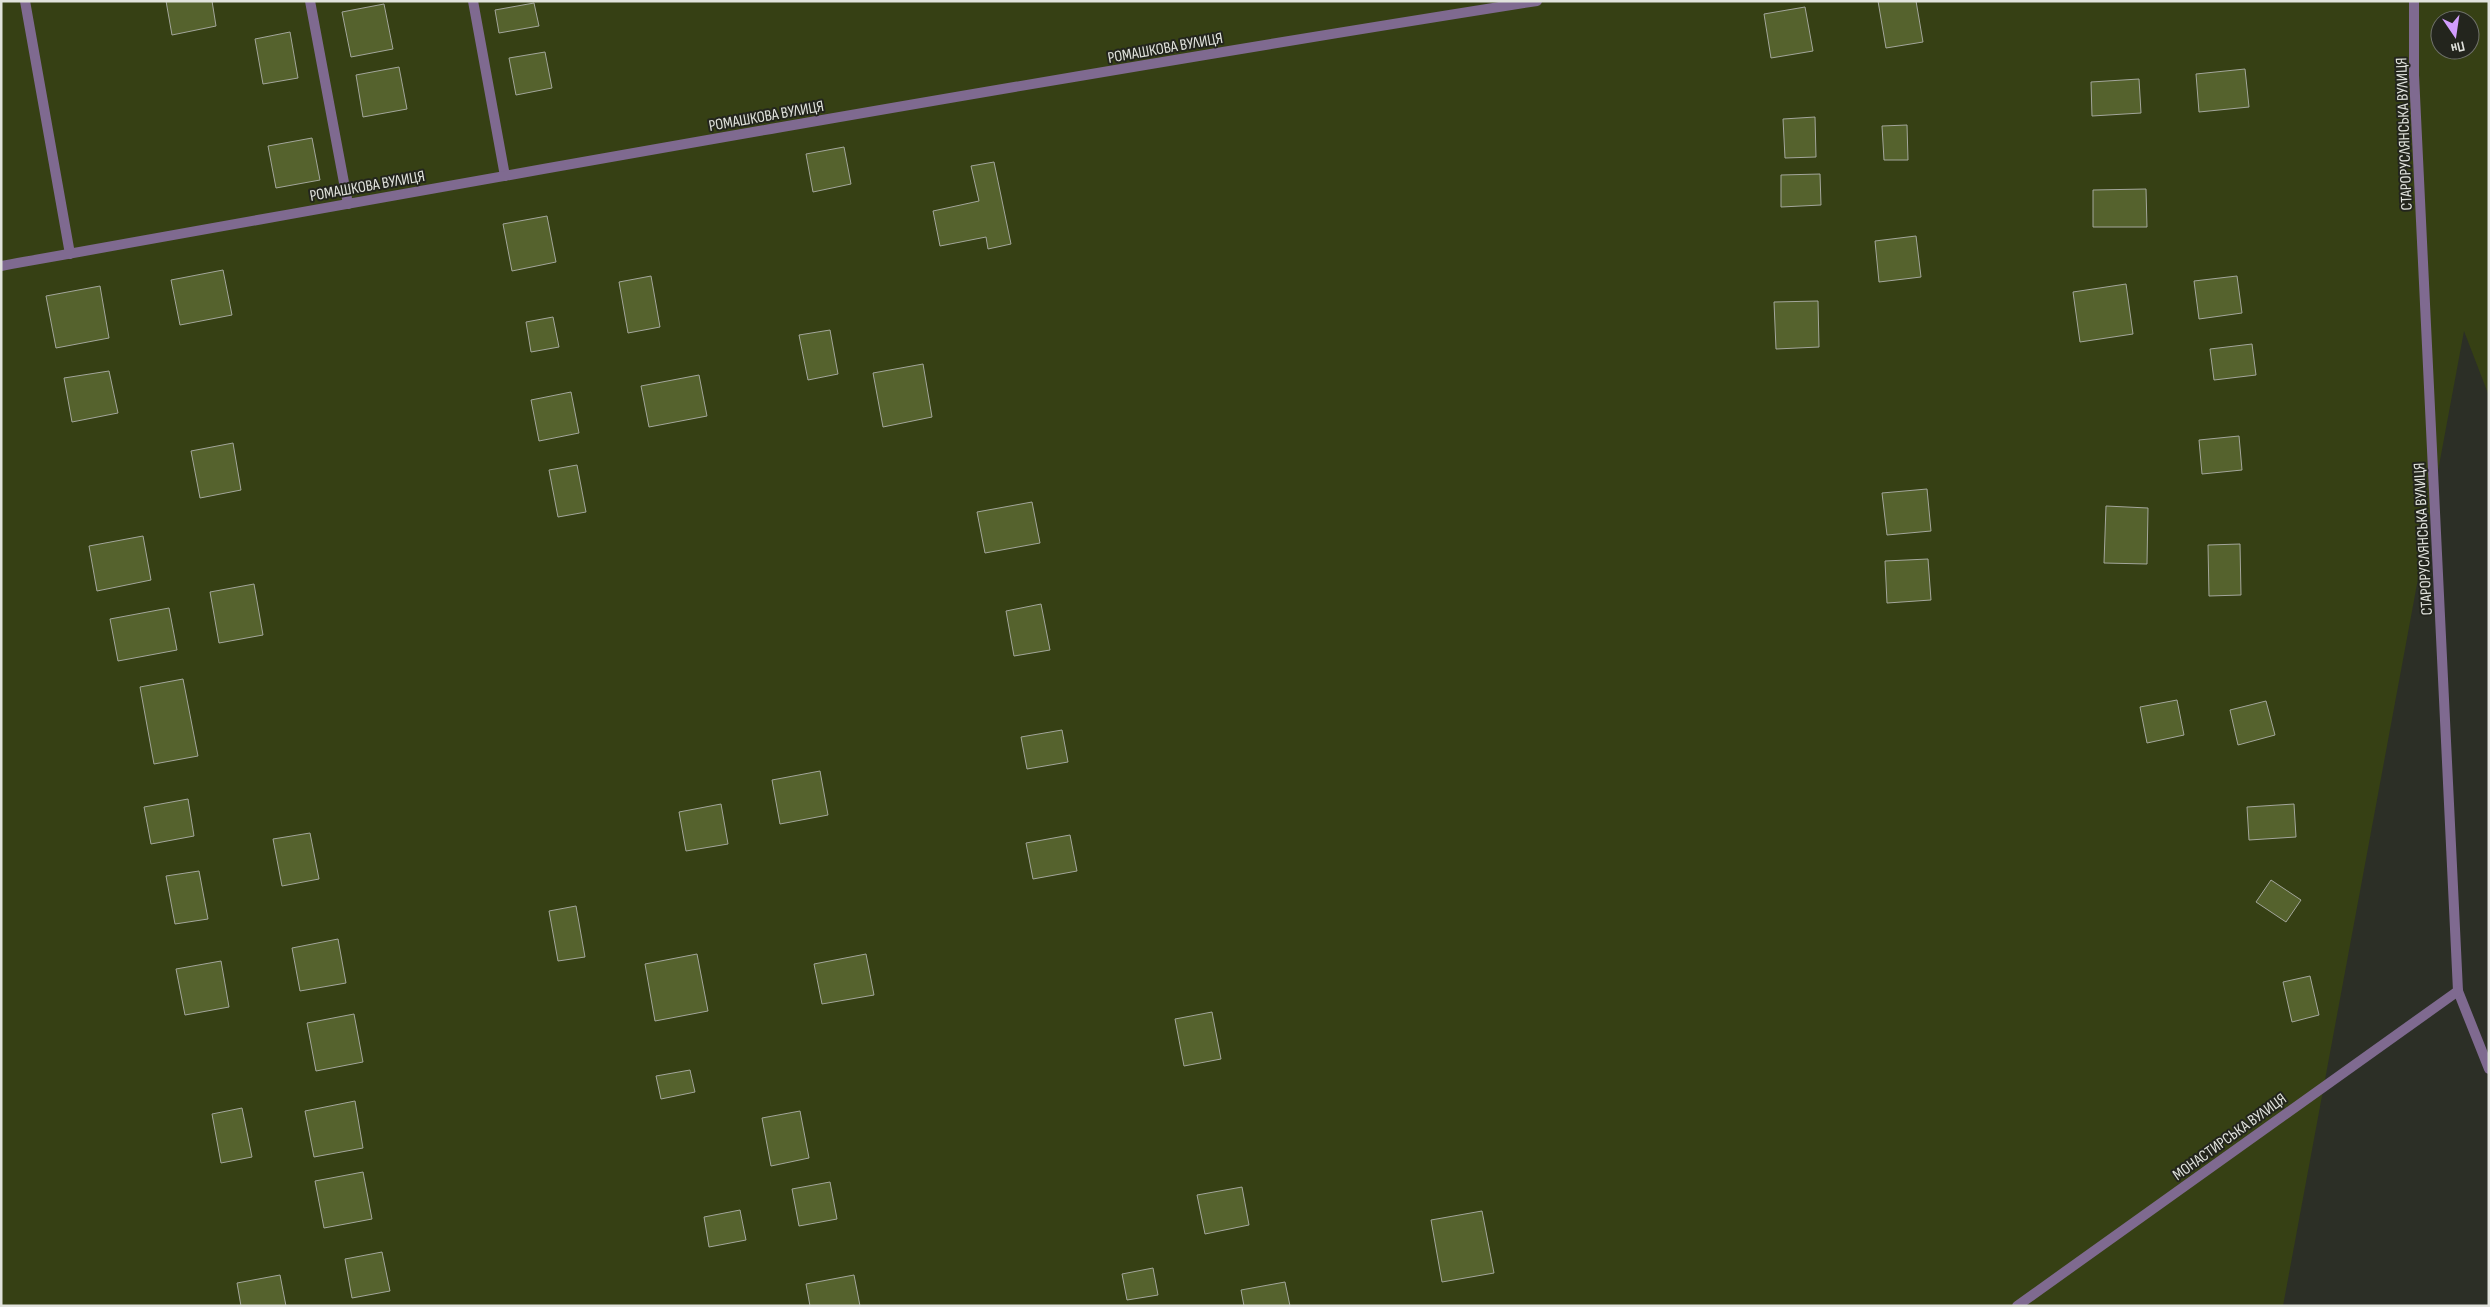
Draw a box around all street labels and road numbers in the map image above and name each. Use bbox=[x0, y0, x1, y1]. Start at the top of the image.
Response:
street label: РОМАШКОВА ВУЛИЦЯ bbox=[1106, 29, 1224, 68]
street label: СТАРОРУСЛЯНСЬКА ВУЛИЦЯ bbox=[2392, 57, 2417, 211]
street label: РОМАШКОВА ВУЛИЦЯ bbox=[707, 97, 825, 136]
street label: РОМАШКОВА ВУЛИЦЯ bbox=[308, 167, 426, 206]
street label: СТАРОРУСЛЯНСЬКА ВУЛИЦЯ bbox=[2410, 462, 2437, 616]
street label: МОНАСТИРСЬКА ВУЛИЦЯ bbox=[2169, 1090, 2290, 1185]

